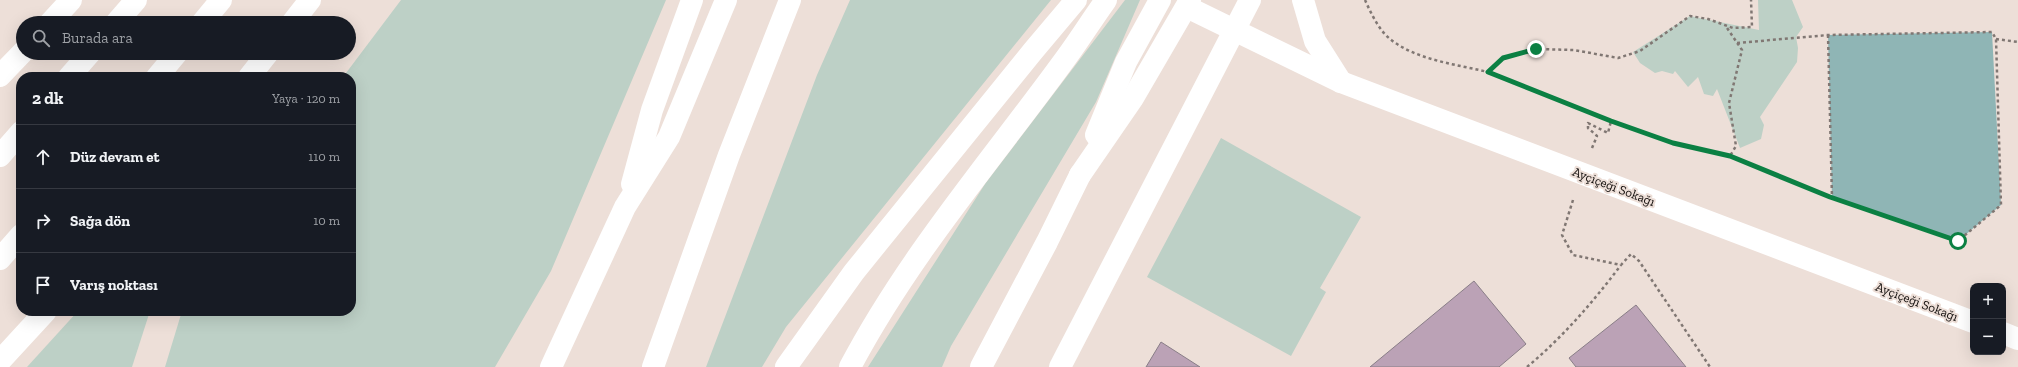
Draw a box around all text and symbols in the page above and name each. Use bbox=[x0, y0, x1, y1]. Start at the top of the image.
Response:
search box bbox=[16, 16, 356, 60]
icon: search bbox=[30, 27, 52, 49]
text: Burada ara bbox=[62, 29, 133, 47]
route end bbox=[1527, 40, 1545, 58]
text: 2 dk bbox=[32, 88, 63, 108]
text: Yaya · 120 m bbox=[272, 91, 340, 106]
icon: ahead bbox=[32, 146, 54, 168]
text: Düz devam et bbox=[70, 148, 159, 166]
text: 110 m bbox=[308, 149, 340, 164]
street label: Ayçiçeği Sokağı bbox=[1570, 164, 1658, 209]
icon: right bbox=[32, 210, 54, 232]
text: Sağa dön bbox=[70, 212, 130, 230]
text: 10 m bbox=[313, 213, 340, 228]
route start bbox=[1949, 232, 1967, 250]
icon: arrive bbox=[32, 274, 54, 296]
text: Varış noktası bbox=[70, 276, 158, 294]
street label: Ayçiçeği Sokağı bbox=[1873, 279, 1961, 324]
map controls bbox=[1970, 283, 2006, 355]
button: + bbox=[1970, 283, 2006, 319]
button: − bbox=[1970, 319, 2006, 355]

